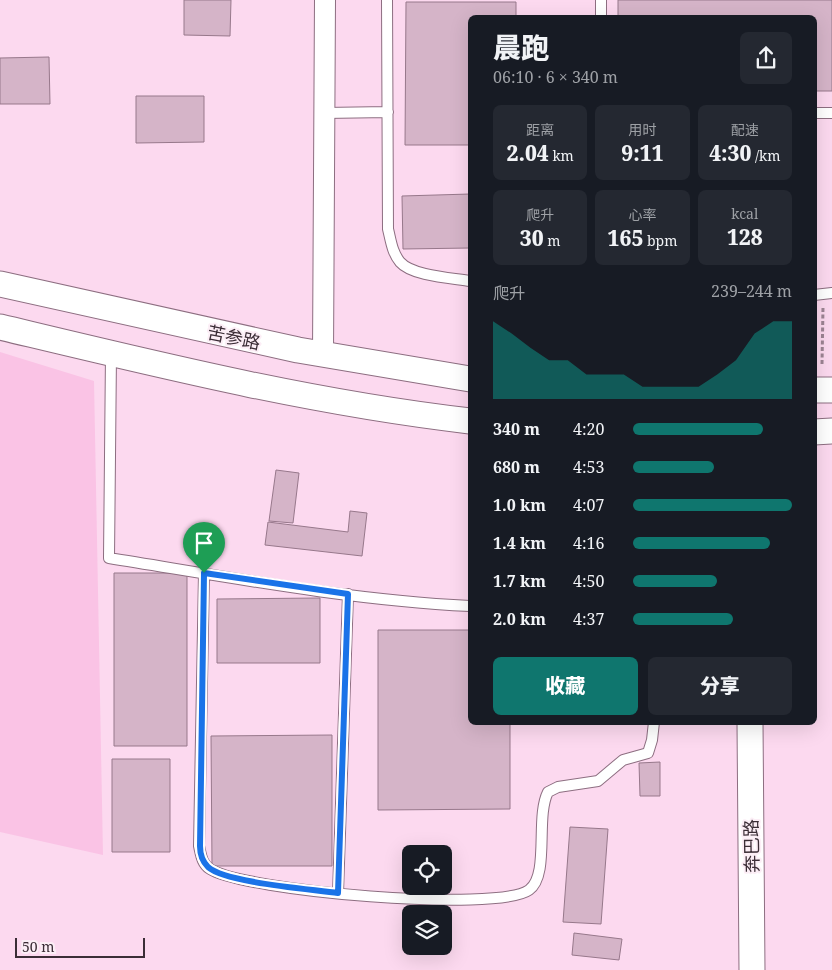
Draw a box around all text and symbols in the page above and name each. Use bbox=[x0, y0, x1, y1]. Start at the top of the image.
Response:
text: 晨跑 bbox=[493, 28, 549, 66]
button: share bbox=[740, 32, 792, 84]
text: 06:10 · 6 × 340 m bbox=[493, 66, 618, 88]
text: 距离 bbox=[526, 120, 554, 139]
text: 用时 bbox=[628, 120, 656, 139]
text: 配速 bbox=[731, 120, 759, 139]
text: 2.04 bbox=[506, 139, 549, 167]
text: 9:11 bbox=[621, 139, 664, 167]
text: 4:30 bbox=[709, 139, 751, 167]
text: km bbox=[549, 146, 574, 165]
text: /km bbox=[751, 146, 781, 165]
text: kcal bbox=[731, 204, 758, 223]
text: 爬升 bbox=[526, 205, 554, 224]
text: 心率 bbox=[628, 205, 656, 224]
text: 128 bbox=[727, 223, 763, 251]
text: 30 bbox=[520, 224, 544, 252]
text: 165 bbox=[608, 224, 643, 252]
text: m bbox=[544, 231, 561, 250]
text: bpm bbox=[643, 231, 677, 250]
text: 239–244 m bbox=[711, 280, 792, 302]
text: 爬升 bbox=[493, 282, 525, 304]
street label: 苦参路 bbox=[205, 320, 263, 354]
text: 340 m bbox=[493, 418, 540, 440]
text: 4:20 bbox=[573, 418, 604, 440]
text: 680 m bbox=[493, 456, 540, 478]
text: 4:53 bbox=[573, 456, 604, 478]
text: 1.0 km bbox=[493, 494, 546, 516]
text: 4:07 bbox=[573, 494, 604, 516]
pin bbox=[183, 522, 225, 573]
icon: arrive bbox=[190, 529, 218, 557]
text: 1.4 km bbox=[493, 532, 546, 554]
text: 4:16 bbox=[573, 532, 604, 554]
text: 1.7 km bbox=[493, 570, 546, 592]
text: 4:50 bbox=[573, 570, 604, 592]
text: 2.0 km bbox=[493, 608, 546, 630]
text: 4:37 bbox=[573, 608, 604, 630]
button: 收藏 bbox=[493, 657, 638, 715]
button: 分享 bbox=[648, 657, 792, 715]
street label: 奔巴路 bbox=[739, 819, 763, 873]
map controls bbox=[402, 845, 452, 955]
button: locate bbox=[402, 845, 452, 895]
button: layers bbox=[402, 905, 452, 955]
scale bar bbox=[15, 935, 145, 958]
text: 50 m bbox=[22, 937, 55, 956]

